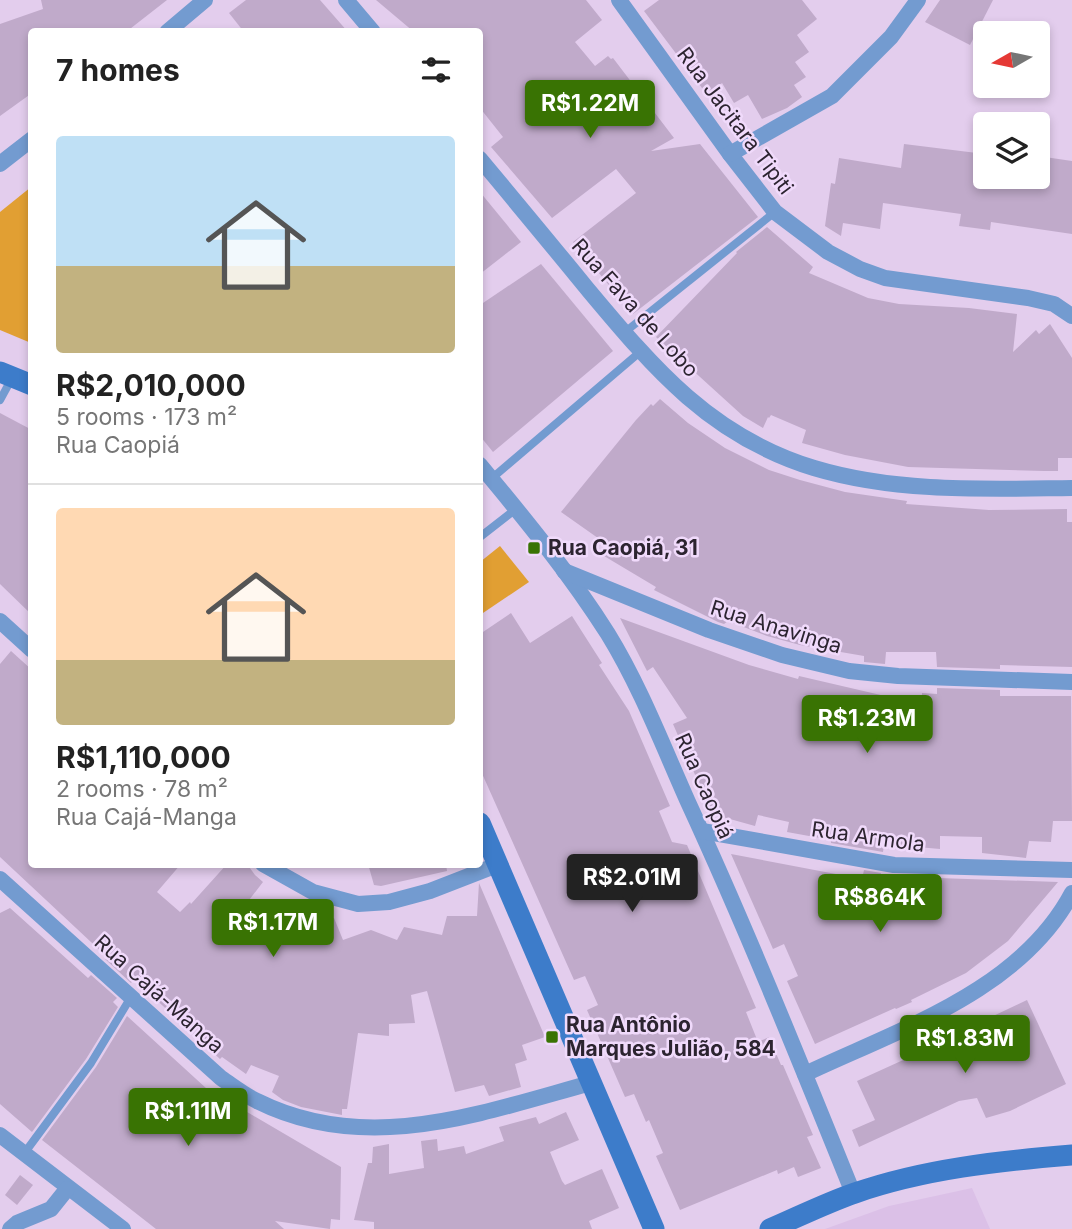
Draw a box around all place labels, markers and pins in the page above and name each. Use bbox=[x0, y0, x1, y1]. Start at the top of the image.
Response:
pin: R$1.22M bbox=[525, 80, 655, 140]
place label: Rua Caopiá, 31 bbox=[548, 535, 698, 560]
marker: Rua Caopiá, 31 bbox=[526, 540, 542, 556]
pin: R$1.23M bbox=[802, 696, 932, 755]
pin: R$2.01M bbox=[567, 855, 697, 914]
pin: R$864K bbox=[823, 874, 937, 934]
pin: R$1.17M bbox=[208, 900, 338, 959]
place label: Rua Antônio Marques Julião, 584 bbox=[566, 1012, 776, 1061]
pin: R$1.83M bbox=[900, 1016, 1030, 1075]
marker: Rua Antônio Marques Julião, 584 bbox=[544, 1029, 560, 1045]
pin: R$1.11M bbox=[123, 1088, 253, 1148]

